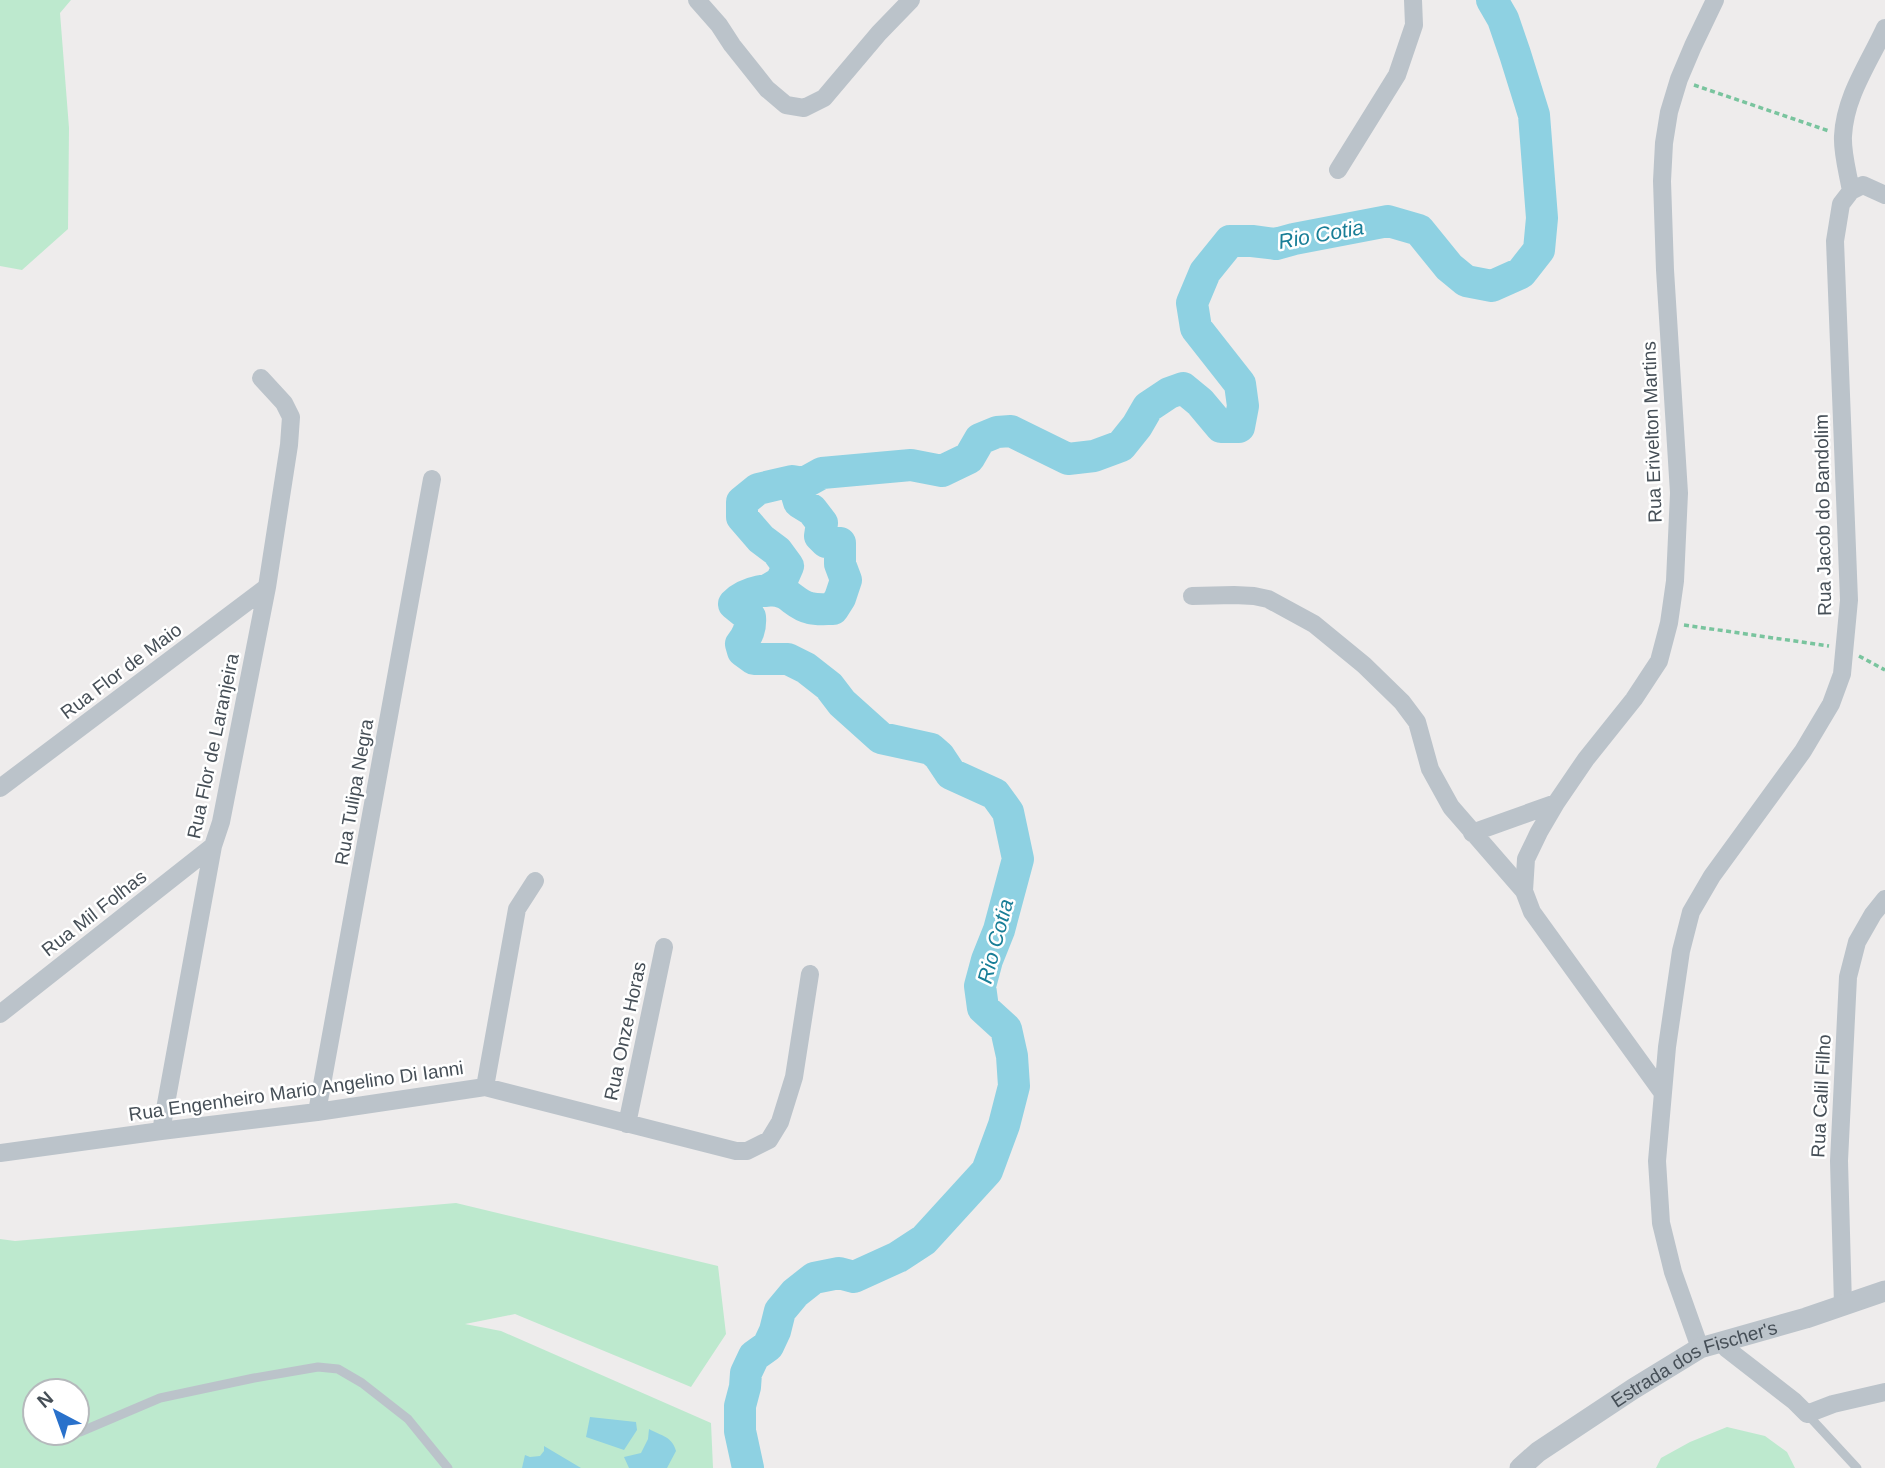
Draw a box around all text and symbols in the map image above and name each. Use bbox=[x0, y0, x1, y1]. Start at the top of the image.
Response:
water label: Rio Cotia bbox=[1276, 215, 1366, 253]
street label: Rua Erivelton Martins bbox=[1638, 341, 1666, 523]
street label: Rua Jacob do Bandolim bbox=[1811, 414, 1835, 616]
street label: Rua Flor de Maio bbox=[56, 619, 186, 723]
street label: Rua Flor de Laranjeira bbox=[183, 651, 243, 841]
street label: Rua Tulipa Negra bbox=[331, 717, 377, 867]
street label: Rua Mil Folhas bbox=[38, 866, 150, 960]
water label: Rio Cotia bbox=[973, 896, 1017, 986]
street label: Rua Onze Horas bbox=[600, 960, 650, 1102]
street label: Rua Calil Filho bbox=[1807, 1034, 1835, 1158]
street label: Rua Engenheiro Mario Angelino Di Ianni bbox=[127, 1057, 465, 1125]
street label: Estrada dos Fischer's bbox=[1607, 1316, 1779, 1411]
north arrow bbox=[21, 1377, 91, 1447]
text: N bbox=[33, 1387, 57, 1412]

